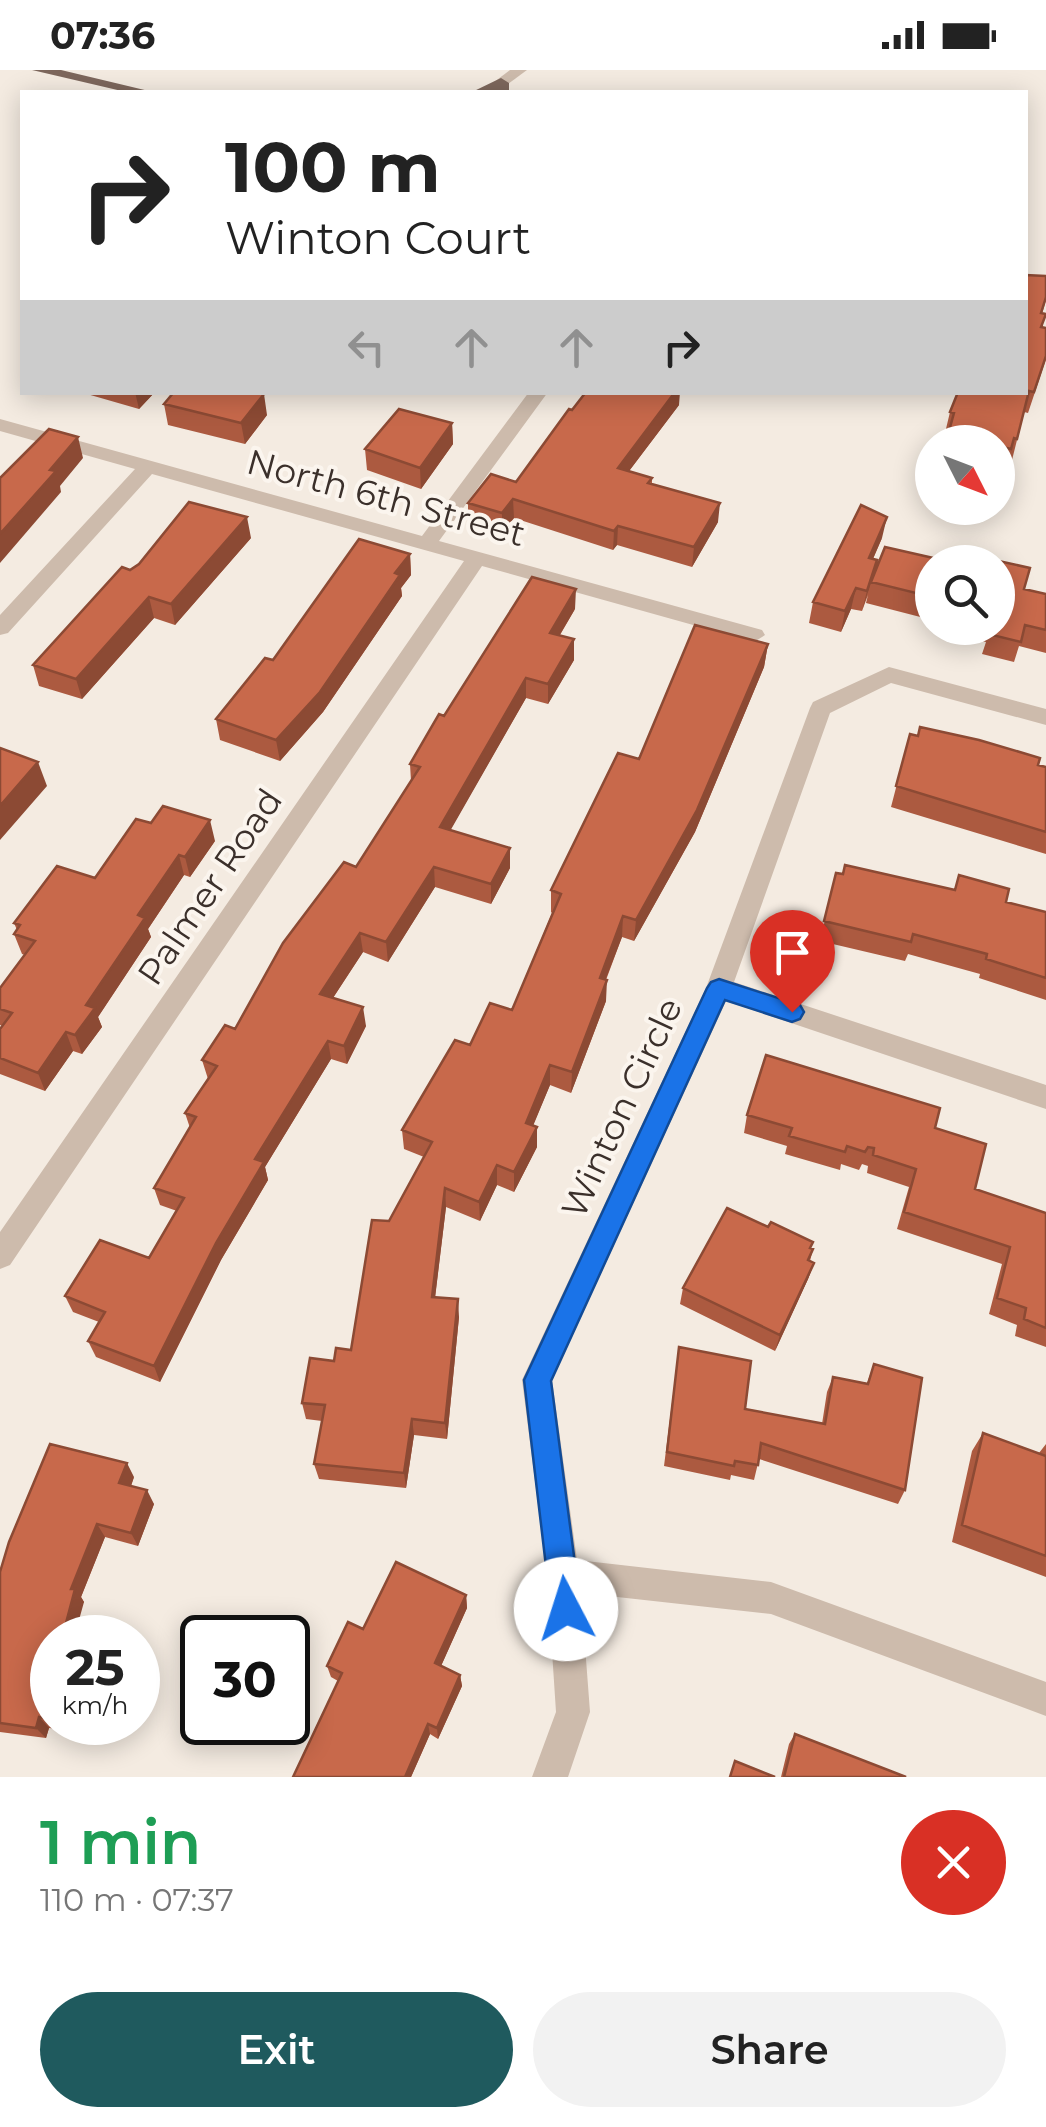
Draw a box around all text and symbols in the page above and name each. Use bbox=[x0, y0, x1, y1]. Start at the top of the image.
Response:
text: 07:36 bbox=[50, 12, 155, 59]
text: 100 m bbox=[225, 124, 441, 210]
icon: right bbox=[60, 130, 190, 260]
text: Winton Court bbox=[225, 210, 531, 265]
icon: left bbox=[339, 320, 394, 375]
icon: ahead bbox=[444, 320, 499, 375]
icon: ahead bbox=[549, 320, 604, 375]
icon: right bbox=[654, 320, 709, 375]
north arrow bbox=[915, 425, 1015, 525]
map controls bbox=[915, 425, 1015, 645]
street label: North 6th Street bbox=[242, 440, 530, 555]
button: search bbox=[915, 545, 1015, 645]
street label: Palmer Road bbox=[128, 780, 291, 993]
pin bbox=[750, 910, 835, 1013]
icon: arrive bbox=[765, 925, 820, 980]
street label: Winton Circle bbox=[552, 991, 691, 1224]
position arrow bbox=[514, 1557, 618, 1661]
speed limit sign: 30 bbox=[180, 1615, 310, 1745]
text: 25 bbox=[65, 1637, 125, 1698]
text: km/h bbox=[62, 1690, 128, 1720]
text: 1 min bbox=[40, 1806, 201, 1879]
button: close bbox=[901, 1810, 1006, 1915]
text: 110 m · 07:37 bbox=[40, 1880, 234, 1919]
button: Exit bbox=[40, 1992, 513, 2107]
button: Share bbox=[533, 1992, 1006, 2107]

